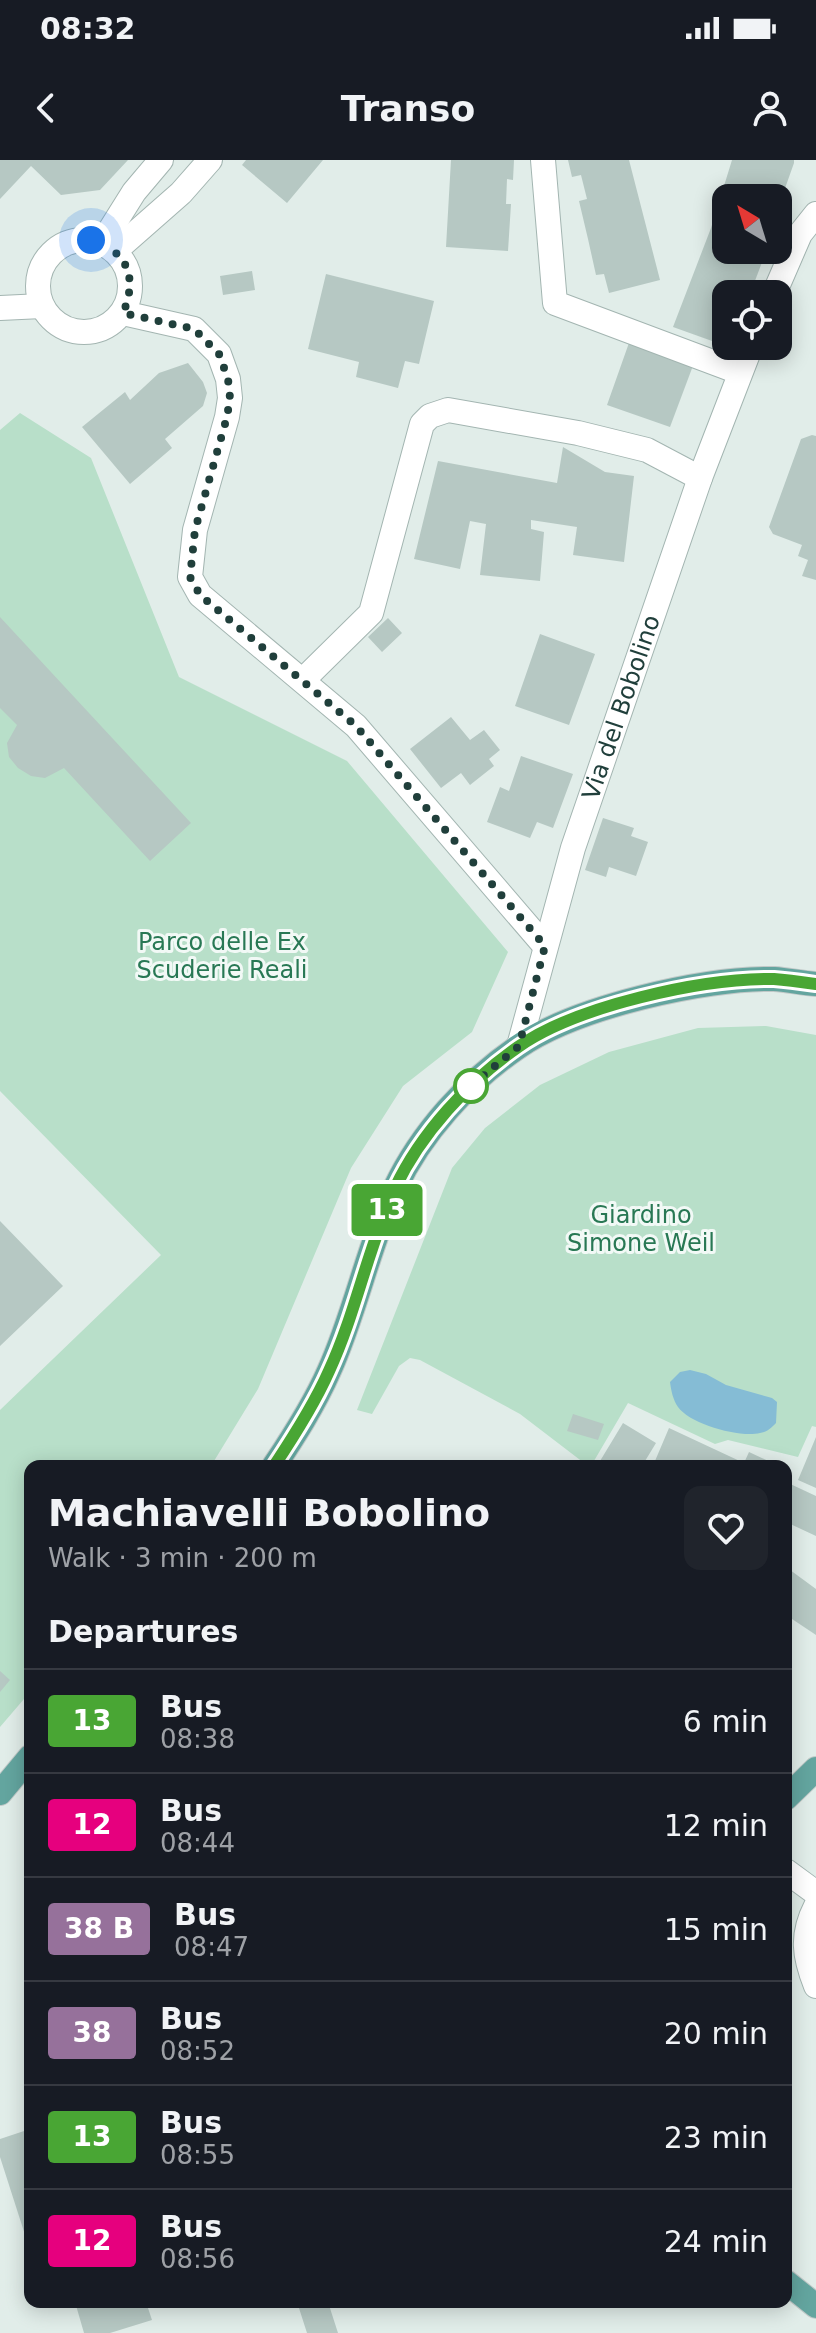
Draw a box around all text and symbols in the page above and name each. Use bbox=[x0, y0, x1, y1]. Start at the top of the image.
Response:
text: 08:32 bbox=[40, 11, 136, 46]
icon: back bbox=[24, 86, 68, 130]
icon: person bbox=[748, 86, 792, 130]
text: Transo bbox=[341, 88, 475, 129]
north arrow bbox=[712, 184, 792, 264]
map controls bbox=[712, 184, 792, 360]
your location bbox=[71, 220, 111, 260]
button: locate bbox=[712, 280, 792, 360]
street label: Via del Bobolino bbox=[577, 611, 666, 803]
park label: Parco delle Ex Scuderie Reali bbox=[137, 928, 307, 984]
unlabelled marker bbox=[454, 1069, 488, 1103]
line badge: 13 bbox=[351, 1184, 423, 1236]
text: 13 bbox=[368, 1193, 406, 1226]
park label: Giardino Simone Weil bbox=[567, 1201, 715, 1257]
button: heart bbox=[684, 1486, 768, 1570]
text: Machiavelli Bobolino bbox=[48, 1491, 490, 1535]
text: Walk · 3 min · 200 m bbox=[48, 1543, 317, 1573]
text: Departures bbox=[48, 1614, 238, 1649]
text: Bus bbox=[160, 1689, 222, 1724]
text: 13 bbox=[73, 1704, 111, 1737]
text: 6 min bbox=[683, 1704, 768, 1739]
text: 08:38 bbox=[160, 1724, 235, 1754]
text: Bus bbox=[160, 1793, 222, 1828]
text: 12 bbox=[73, 1808, 111, 1841]
text: 12 min bbox=[664, 1808, 768, 1843]
text: 08:44 bbox=[160, 1828, 235, 1858]
text: Bus bbox=[174, 1897, 236, 1932]
text: 38 B bbox=[64, 1912, 134, 1945]
text: 15 min bbox=[664, 1912, 768, 1947]
text: 08:47 bbox=[174, 1932, 249, 1962]
text: Bus bbox=[160, 2001, 222, 2036]
text: 38 bbox=[73, 2016, 111, 2049]
text: 20 min bbox=[664, 2016, 768, 2051]
text: 08:52 bbox=[160, 2036, 235, 2066]
text: Bus bbox=[160, 2105, 222, 2140]
text: 13 bbox=[73, 2120, 111, 2153]
text: 23 min bbox=[664, 2120, 768, 2155]
text: 08:55 bbox=[160, 2140, 235, 2170]
text: Bus bbox=[160, 2209, 222, 2244]
text: 12 bbox=[73, 2224, 111, 2257]
text: 24 min bbox=[664, 2224, 768, 2259]
text: 08:56 bbox=[160, 2244, 235, 2274]

